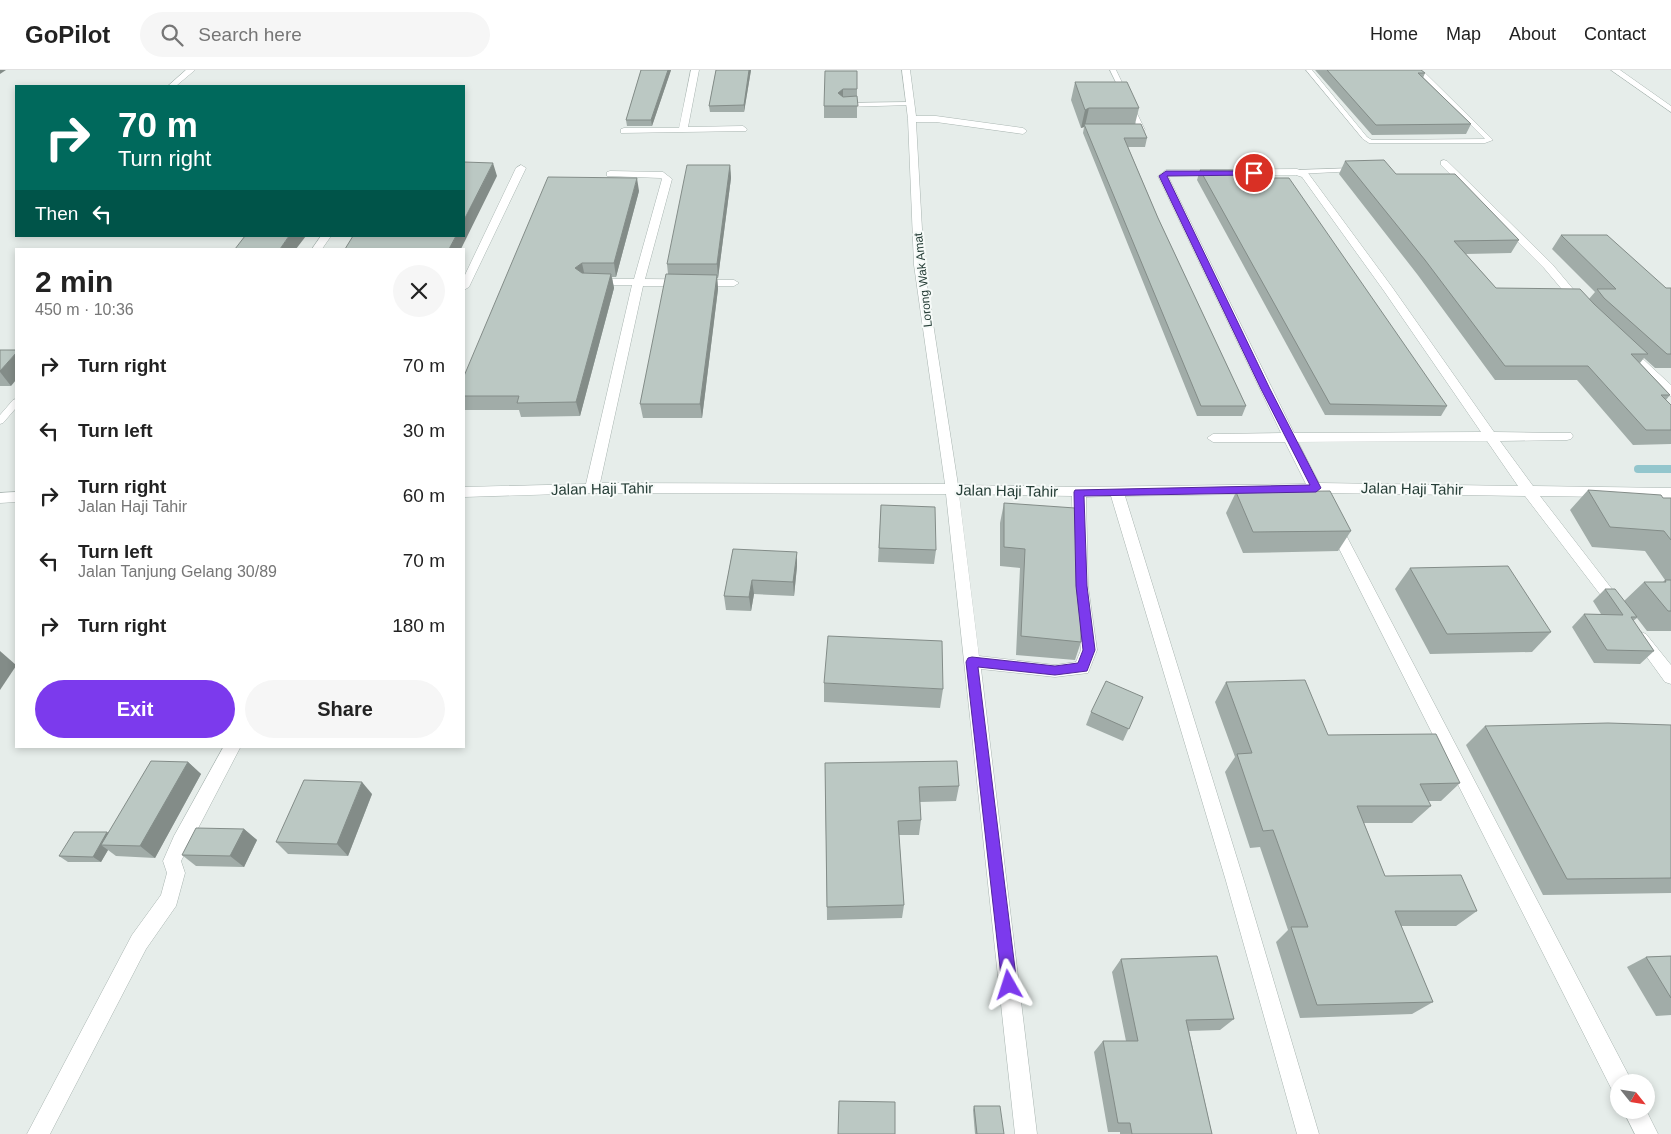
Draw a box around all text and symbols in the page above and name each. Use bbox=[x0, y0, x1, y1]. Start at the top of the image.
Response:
search box bbox=[140, 12, 490, 57]
text: GoPilot bbox=[25, 21, 110, 48]
icon: search bbox=[158, 21, 186, 49]
text: Search here bbox=[198, 24, 302, 45]
text: Home bbox=[1370, 24, 1418, 44]
text: Map bbox=[1446, 24, 1481, 44]
text: About bbox=[1509, 24, 1556, 44]
text: Contact bbox=[1584, 24, 1646, 44]
icon: right bbox=[35, 105, 100, 170]
text: 70 m bbox=[118, 105, 198, 144]
text: Turn right bbox=[118, 146, 211, 171]
pin bbox=[1233, 152, 1275, 194]
icon: arrive bbox=[1240, 159, 1268, 187]
icon: left bbox=[88, 200, 116, 228]
text: Then bbox=[35, 203, 78, 224]
street label: Lorong Wak Amat bbox=[911, 231, 935, 328]
text: 2 min bbox=[35, 265, 113, 298]
button: close bbox=[393, 265, 445, 317]
text: 450 m · 10:36 bbox=[35, 301, 134, 318]
icon: right bbox=[35, 352, 63, 380]
text: Turn right bbox=[78, 355, 166, 376]
text: 70 m bbox=[403, 355, 445, 376]
icon: left bbox=[35, 417, 63, 445]
text: Turn left bbox=[78, 420, 153, 441]
text: 30 m bbox=[403, 420, 445, 441]
text: Turn right bbox=[78, 476, 166, 497]
street label: Jalan Haji Tahir bbox=[551, 479, 653, 498]
street label: Jalan Haji Tahir bbox=[1361, 479, 1463, 498]
street label: Jalan Haji Tahir bbox=[956, 481, 1058, 500]
icon: right bbox=[35, 482, 63, 510]
text: 60 m bbox=[403, 485, 445, 506]
text: Jalan Haji Tahir bbox=[78, 498, 187, 515]
text: Turn left bbox=[78, 541, 153, 562]
icon: left bbox=[35, 547, 63, 575]
text: 70 m bbox=[403, 550, 445, 571]
text: Jalan Tanjung Gelang 30/89 bbox=[78, 563, 277, 580]
icon: right bbox=[35, 612, 63, 640]
text: Turn right bbox=[78, 615, 166, 636]
text: 180 m bbox=[392, 615, 445, 636]
button: Exit bbox=[35, 680, 235, 738]
button: Share bbox=[245, 680, 445, 738]
position arrow bbox=[982, 958, 1034, 1010]
north arrow bbox=[1610, 1074, 1655, 1119]
map controls bbox=[1610, 1074, 1655, 1119]

